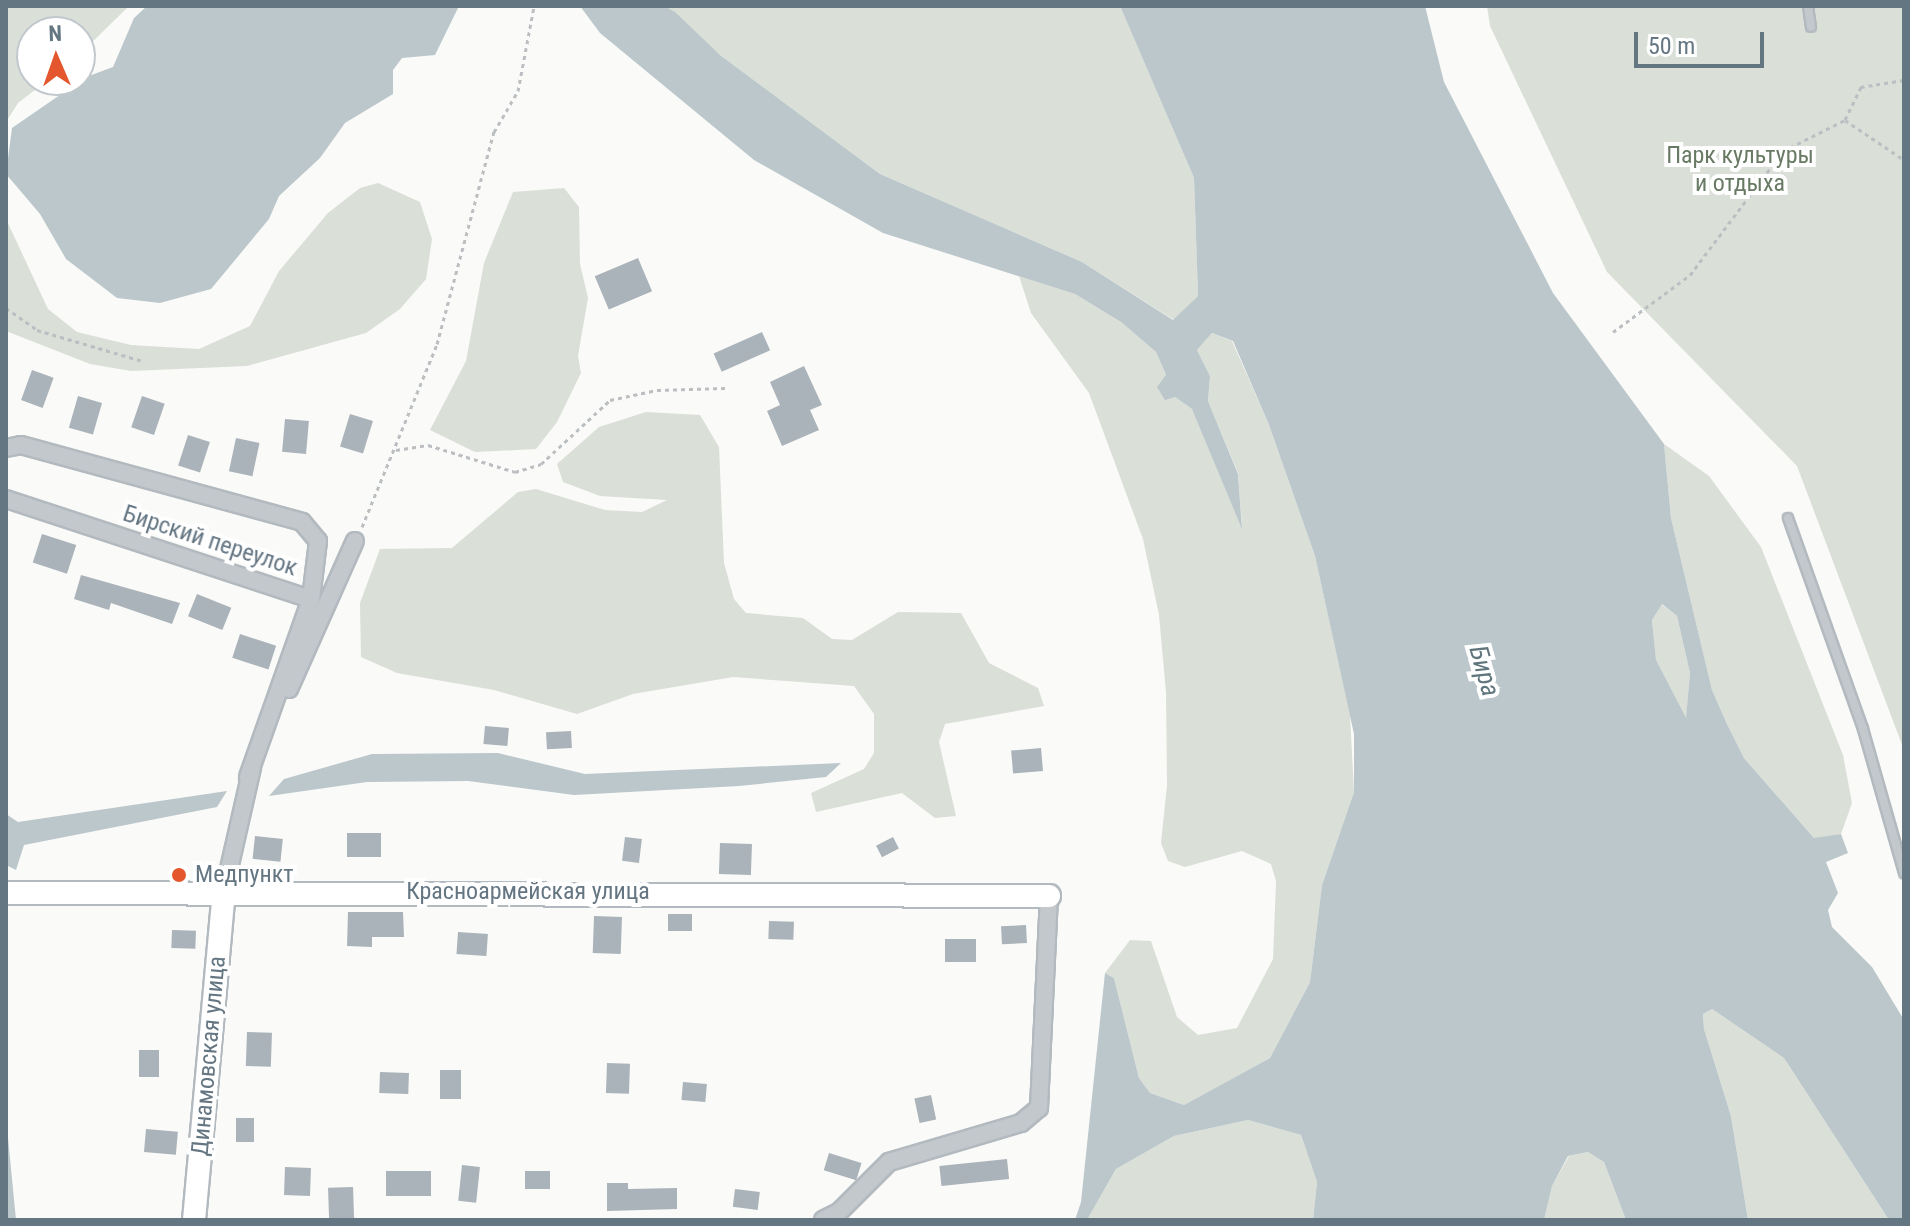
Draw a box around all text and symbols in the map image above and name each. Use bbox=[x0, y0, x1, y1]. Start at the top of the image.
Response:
north arrow bbox=[16, 16, 96, 96]
scale bar bbox=[1638, 16, 1768, 66]
text: N bbox=[48, 21, 62, 46]
text: 50 m bbox=[1648, 32, 1695, 60]
park label: Парк культуры и отдыха bbox=[1666, 142, 1814, 198]
street label: Бирский переулок bbox=[119, 499, 301, 583]
water label: Бира bbox=[1462, 642, 1506, 700]
place label: Медпункт bbox=[195, 861, 293, 889]
marker: Медпункт bbox=[170, 866, 188, 884]
street label: Красноармейская улица bbox=[406, 878, 650, 906]
street label: Динамовская улица bbox=[186, 955, 232, 1157]

